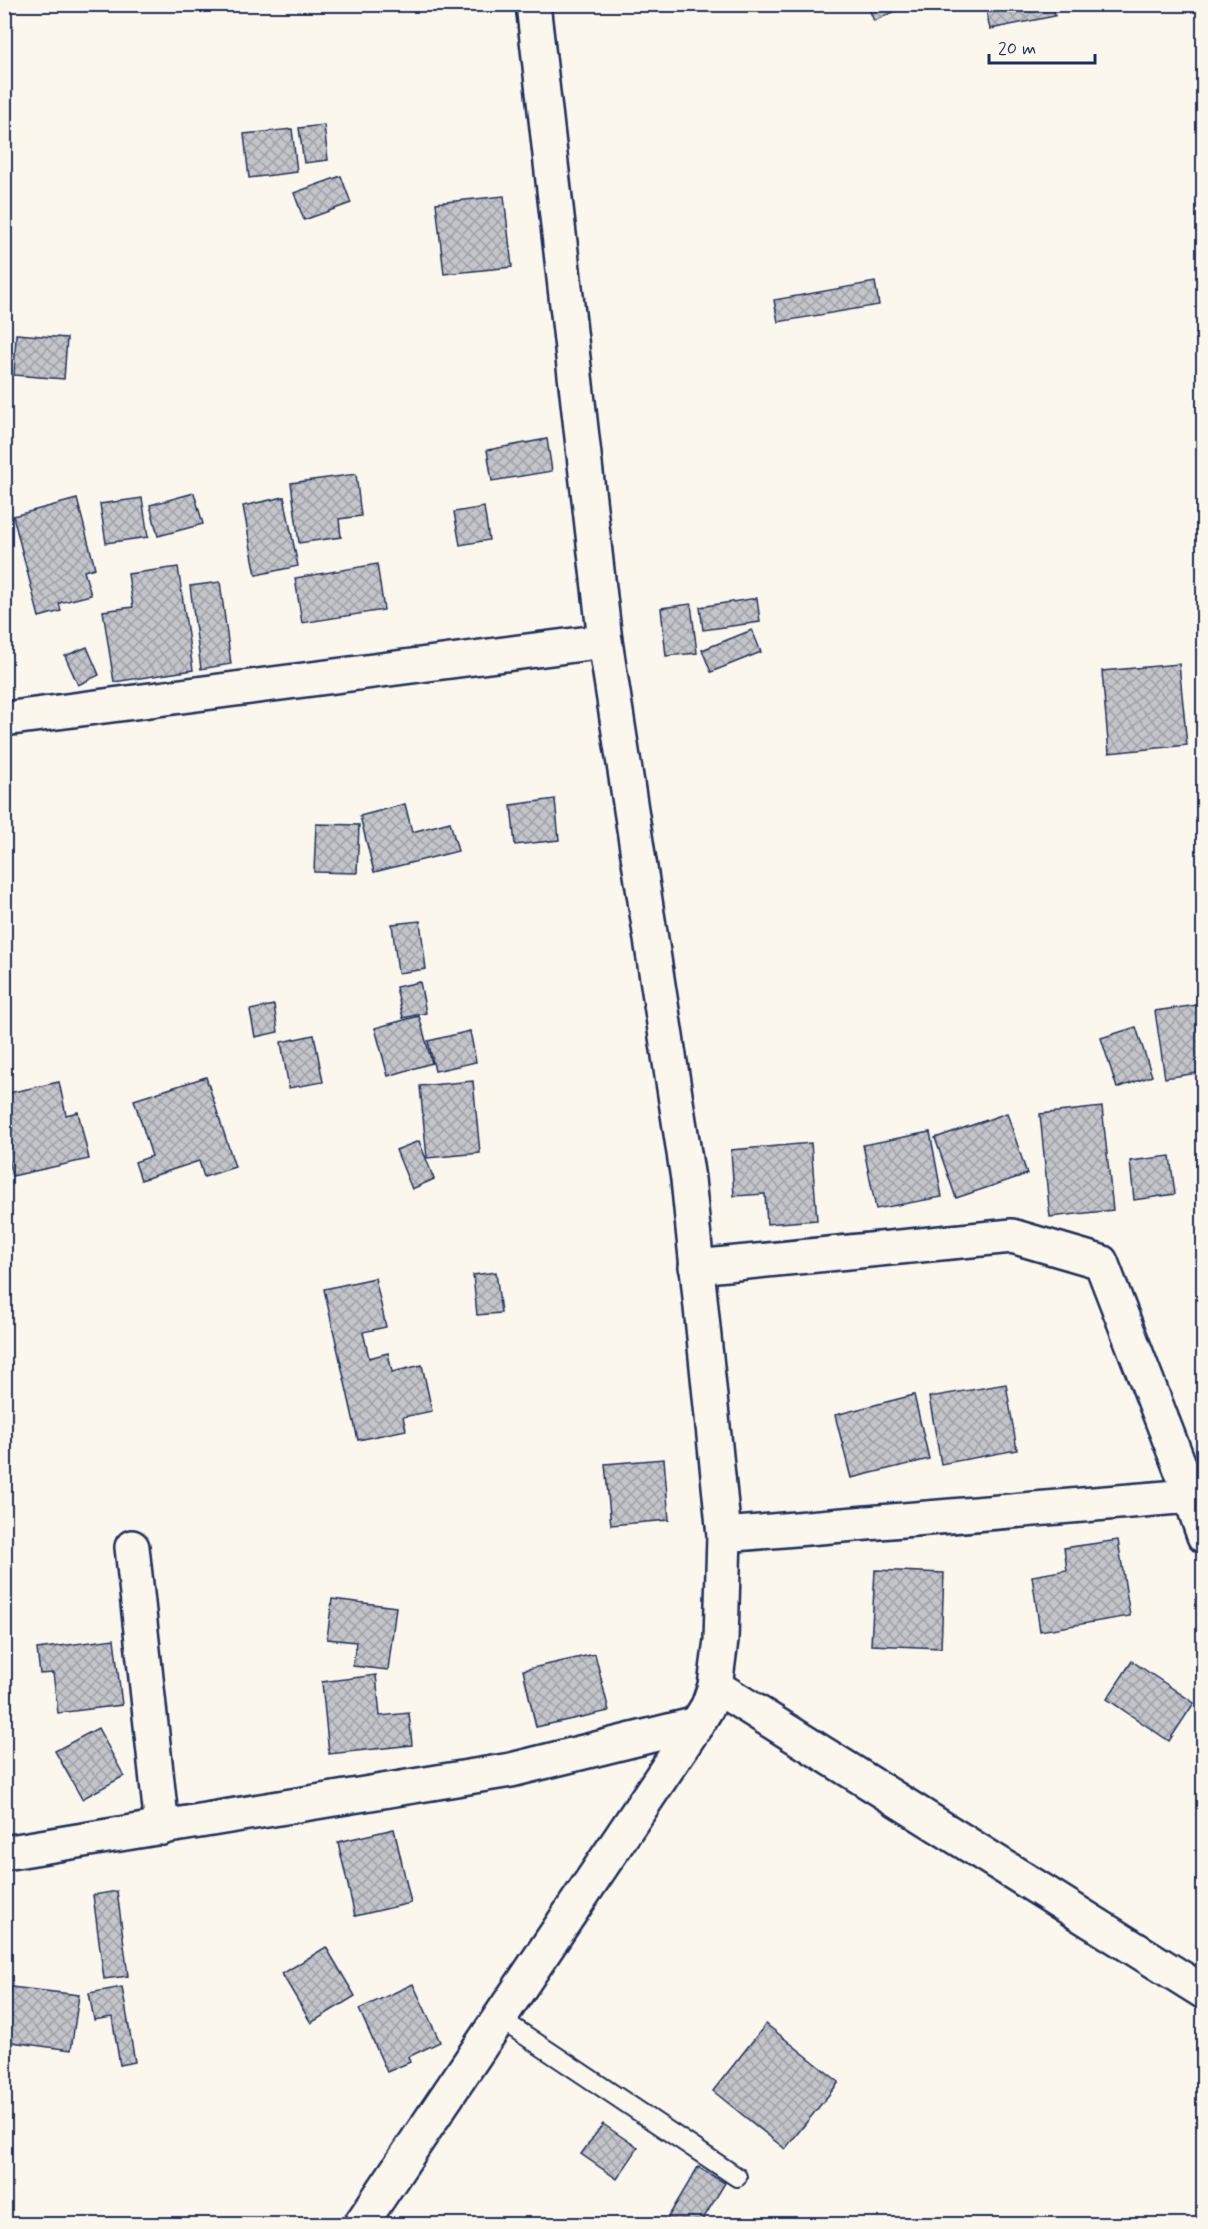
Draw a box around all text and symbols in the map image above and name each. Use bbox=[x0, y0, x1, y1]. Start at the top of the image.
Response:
scale bar bbox=[989, 27, 1096, 65]
text: 20 m bbox=[998, 37, 1036, 61]

